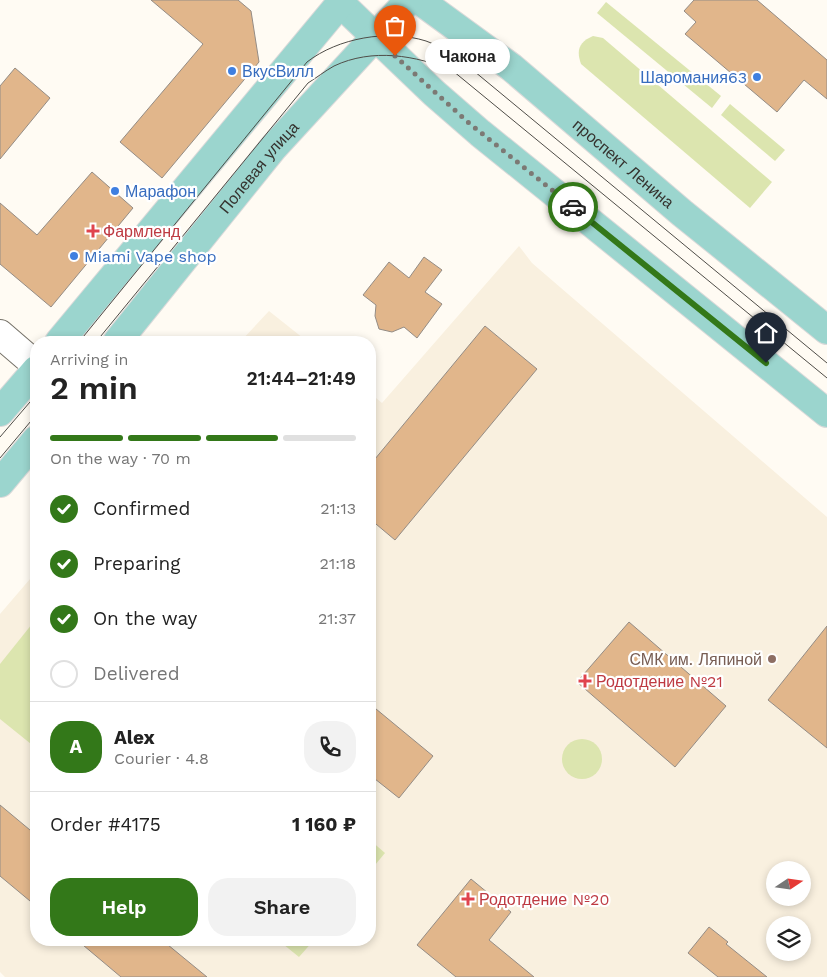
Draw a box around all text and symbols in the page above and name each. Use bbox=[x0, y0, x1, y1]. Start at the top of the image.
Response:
pin bbox=[374, 5, 416, 56]
icon: bag bbox=[381, 12, 409, 40]
callout: Чакона bbox=[425, 38, 510, 74]
text: Чакона bbox=[439, 47, 496, 66]
place label: ВкусВилл bbox=[242, 62, 314, 81]
marker: ВкусВилл bbox=[226, 65, 238, 77]
place label: Шаромания63 bbox=[640, 68, 747, 87]
marker: Шаромания63 bbox=[751, 71, 763, 83]
street label: проспект Ленина bbox=[569, 115, 678, 212]
street label: Полевая улица bbox=[215, 117, 302, 217]
place label: Марафон bbox=[125, 182, 196, 201]
courier bbox=[548, 182, 598, 232]
marker: Марафон bbox=[109, 185, 121, 197]
icon: car bbox=[559, 193, 587, 221]
place label: Фармленд bbox=[103, 222, 181, 241]
marker: Фармленд bbox=[87, 225, 99, 237]
place label: Miami Vape shop bbox=[84, 247, 217, 266]
marker: Miami Vape shop bbox=[68, 250, 80, 262]
pin bbox=[745, 312, 787, 363]
icon: home bbox=[752, 319, 780, 347]
text: Arriving in bbox=[50, 350, 128, 369]
text: 21:44–21:49 bbox=[246, 367, 356, 390]
text: 2 min bbox=[50, 369, 138, 407]
text: On the way · 70 m bbox=[50, 449, 191, 468]
icon: check bbox=[50, 495, 78, 523]
text: Confirmed bbox=[93, 497, 190, 520]
text: 21:13 bbox=[320, 499, 356, 518]
icon: check bbox=[50, 550, 78, 578]
text: Preparing bbox=[93, 552, 180, 575]
text: 21:18 bbox=[320, 554, 356, 573]
icon: check bbox=[50, 605, 78, 633]
text: On the way bbox=[93, 607, 197, 630]
text: 21:37 bbox=[318, 609, 356, 628]
place label: СМК им. Ляпиной bbox=[629, 650, 762, 669]
marker: СМК им. Ляпиной bbox=[766, 653, 778, 665]
text: Delivered bbox=[93, 662, 180, 685]
place label: Родотдение №21 bbox=[596, 672, 723, 691]
marker: Родотдение №21 bbox=[578, 674, 592, 688]
button: phone bbox=[304, 721, 356, 773]
text: Alex bbox=[114, 726, 155, 749]
text: A bbox=[70, 735, 82, 758]
text: Courier · 4.8 bbox=[114, 749, 209, 768]
text: Order #4175 bbox=[50, 813, 161, 836]
text: 1 160 ₽ bbox=[292, 813, 356, 836]
north arrow bbox=[766, 861, 811, 906]
map controls bbox=[766, 861, 811, 961]
button: Help bbox=[50, 878, 198, 936]
button: Share bbox=[208, 878, 356, 936]
place label: Родотдение №20 bbox=[479, 890, 609, 909]
marker: Родотдение №20 bbox=[461, 892, 475, 906]
button: layers bbox=[766, 916, 811, 961]

